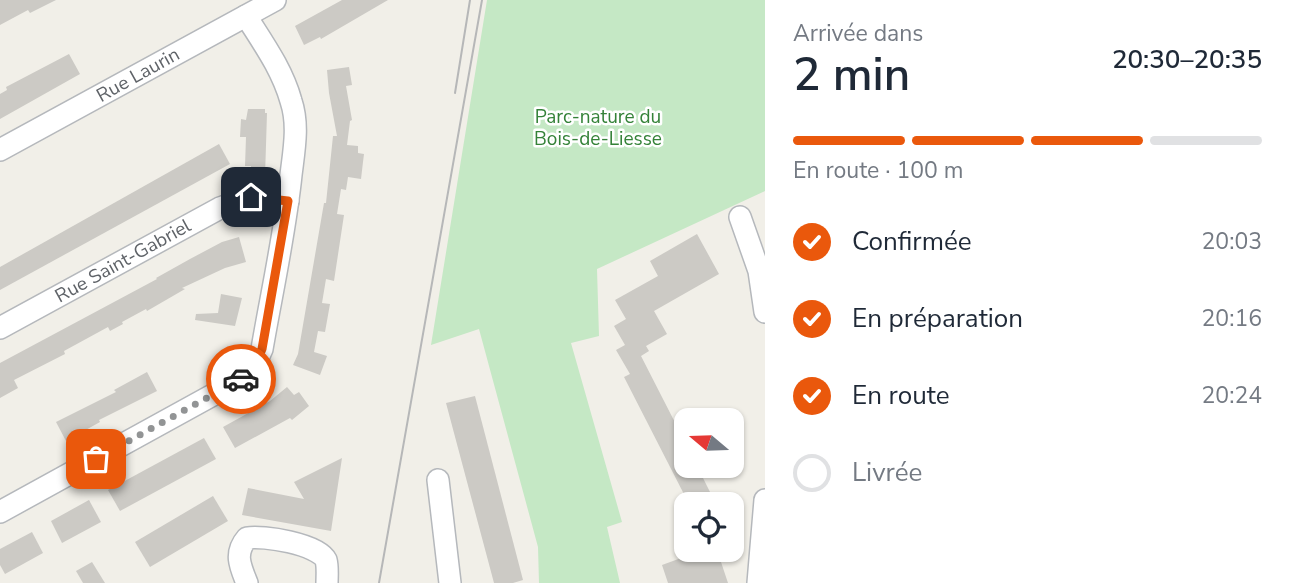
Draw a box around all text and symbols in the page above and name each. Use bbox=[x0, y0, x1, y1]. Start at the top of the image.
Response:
text: Arrivée dans bbox=[793, 18, 923, 49]
street label: Rue Laurin bbox=[92, 41, 184, 109]
text: 20:30–20:35 bbox=[1112, 42, 1262, 77]
text: 2 min bbox=[793, 43, 910, 106]
park label: Parc-nature du Bois-de-Liesse bbox=[534, 104, 662, 152]
text: En route · 100 m bbox=[793, 155, 963, 186]
pin bbox=[221, 167, 281, 227]
icon: home bbox=[232, 178, 270, 216]
street label: Rue Saint-Gabriel bbox=[50, 213, 196, 309]
icon: check bbox=[793, 223, 831, 261]
text: Confirmée bbox=[852, 224, 972, 259]
text: 20:03 bbox=[1202, 226, 1262, 257]
icon: check bbox=[793, 300, 831, 338]
text: En préparation bbox=[852, 301, 1023, 336]
text: 20:16 bbox=[1202, 303, 1262, 334]
courier bbox=[206, 344, 276, 414]
icon: car bbox=[222, 360, 260, 398]
icon: check bbox=[793, 377, 831, 415]
text: En route bbox=[852, 378, 950, 413]
text: 20:24 bbox=[1202, 380, 1262, 411]
north arrow bbox=[674, 408, 744, 478]
map controls bbox=[674, 408, 744, 562]
pin bbox=[66, 429, 126, 489]
icon: bag bbox=[77, 440, 115, 478]
text: Livrée bbox=[852, 455, 922, 490]
button: locate bbox=[674, 492, 744, 562]

